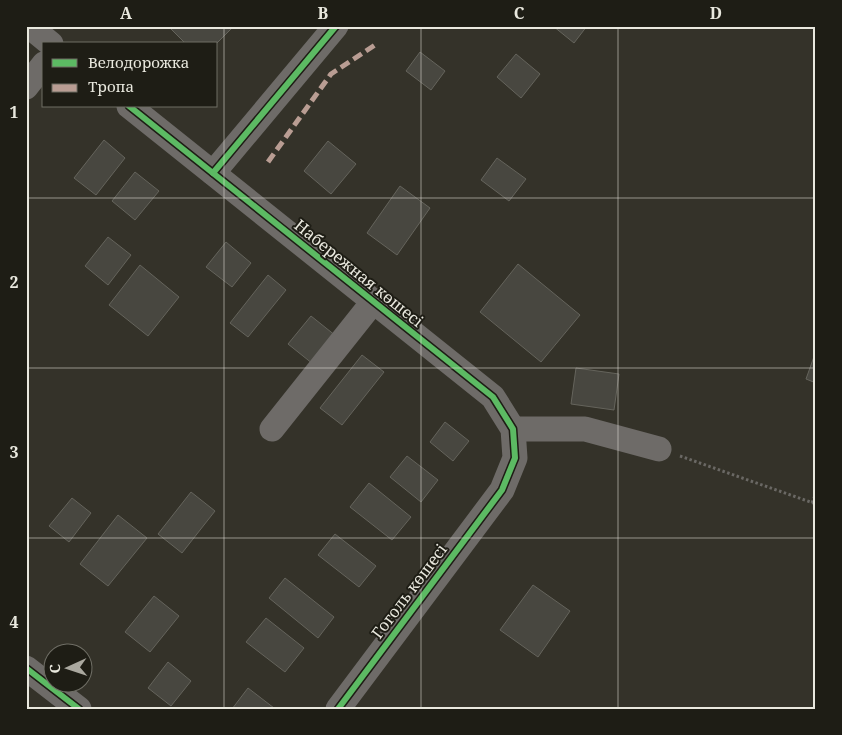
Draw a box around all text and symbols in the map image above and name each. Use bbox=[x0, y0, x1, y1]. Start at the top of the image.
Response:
text: A bbox=[120, 2, 133, 24]
text: B bbox=[318, 2, 329, 24]
text: C bbox=[514, 2, 525, 24]
text: D bbox=[710, 2, 722, 24]
legend bbox=[42, 42, 218, 108]
text: Велодорожка bbox=[88, 52, 189, 72]
text: Тропа bbox=[88, 76, 134, 96]
text: 1 bbox=[9, 101, 19, 123]
street label: Набережная көшесі bbox=[290, 214, 429, 332]
text: 2 bbox=[9, 271, 19, 293]
text: 3 bbox=[9, 441, 19, 463]
street label: Гоголь көшесі bbox=[366, 539, 452, 643]
text: 4 bbox=[9, 611, 19, 633]
north arrow bbox=[42, 642, 92, 692]
text: С bbox=[45, 664, 64, 674]

